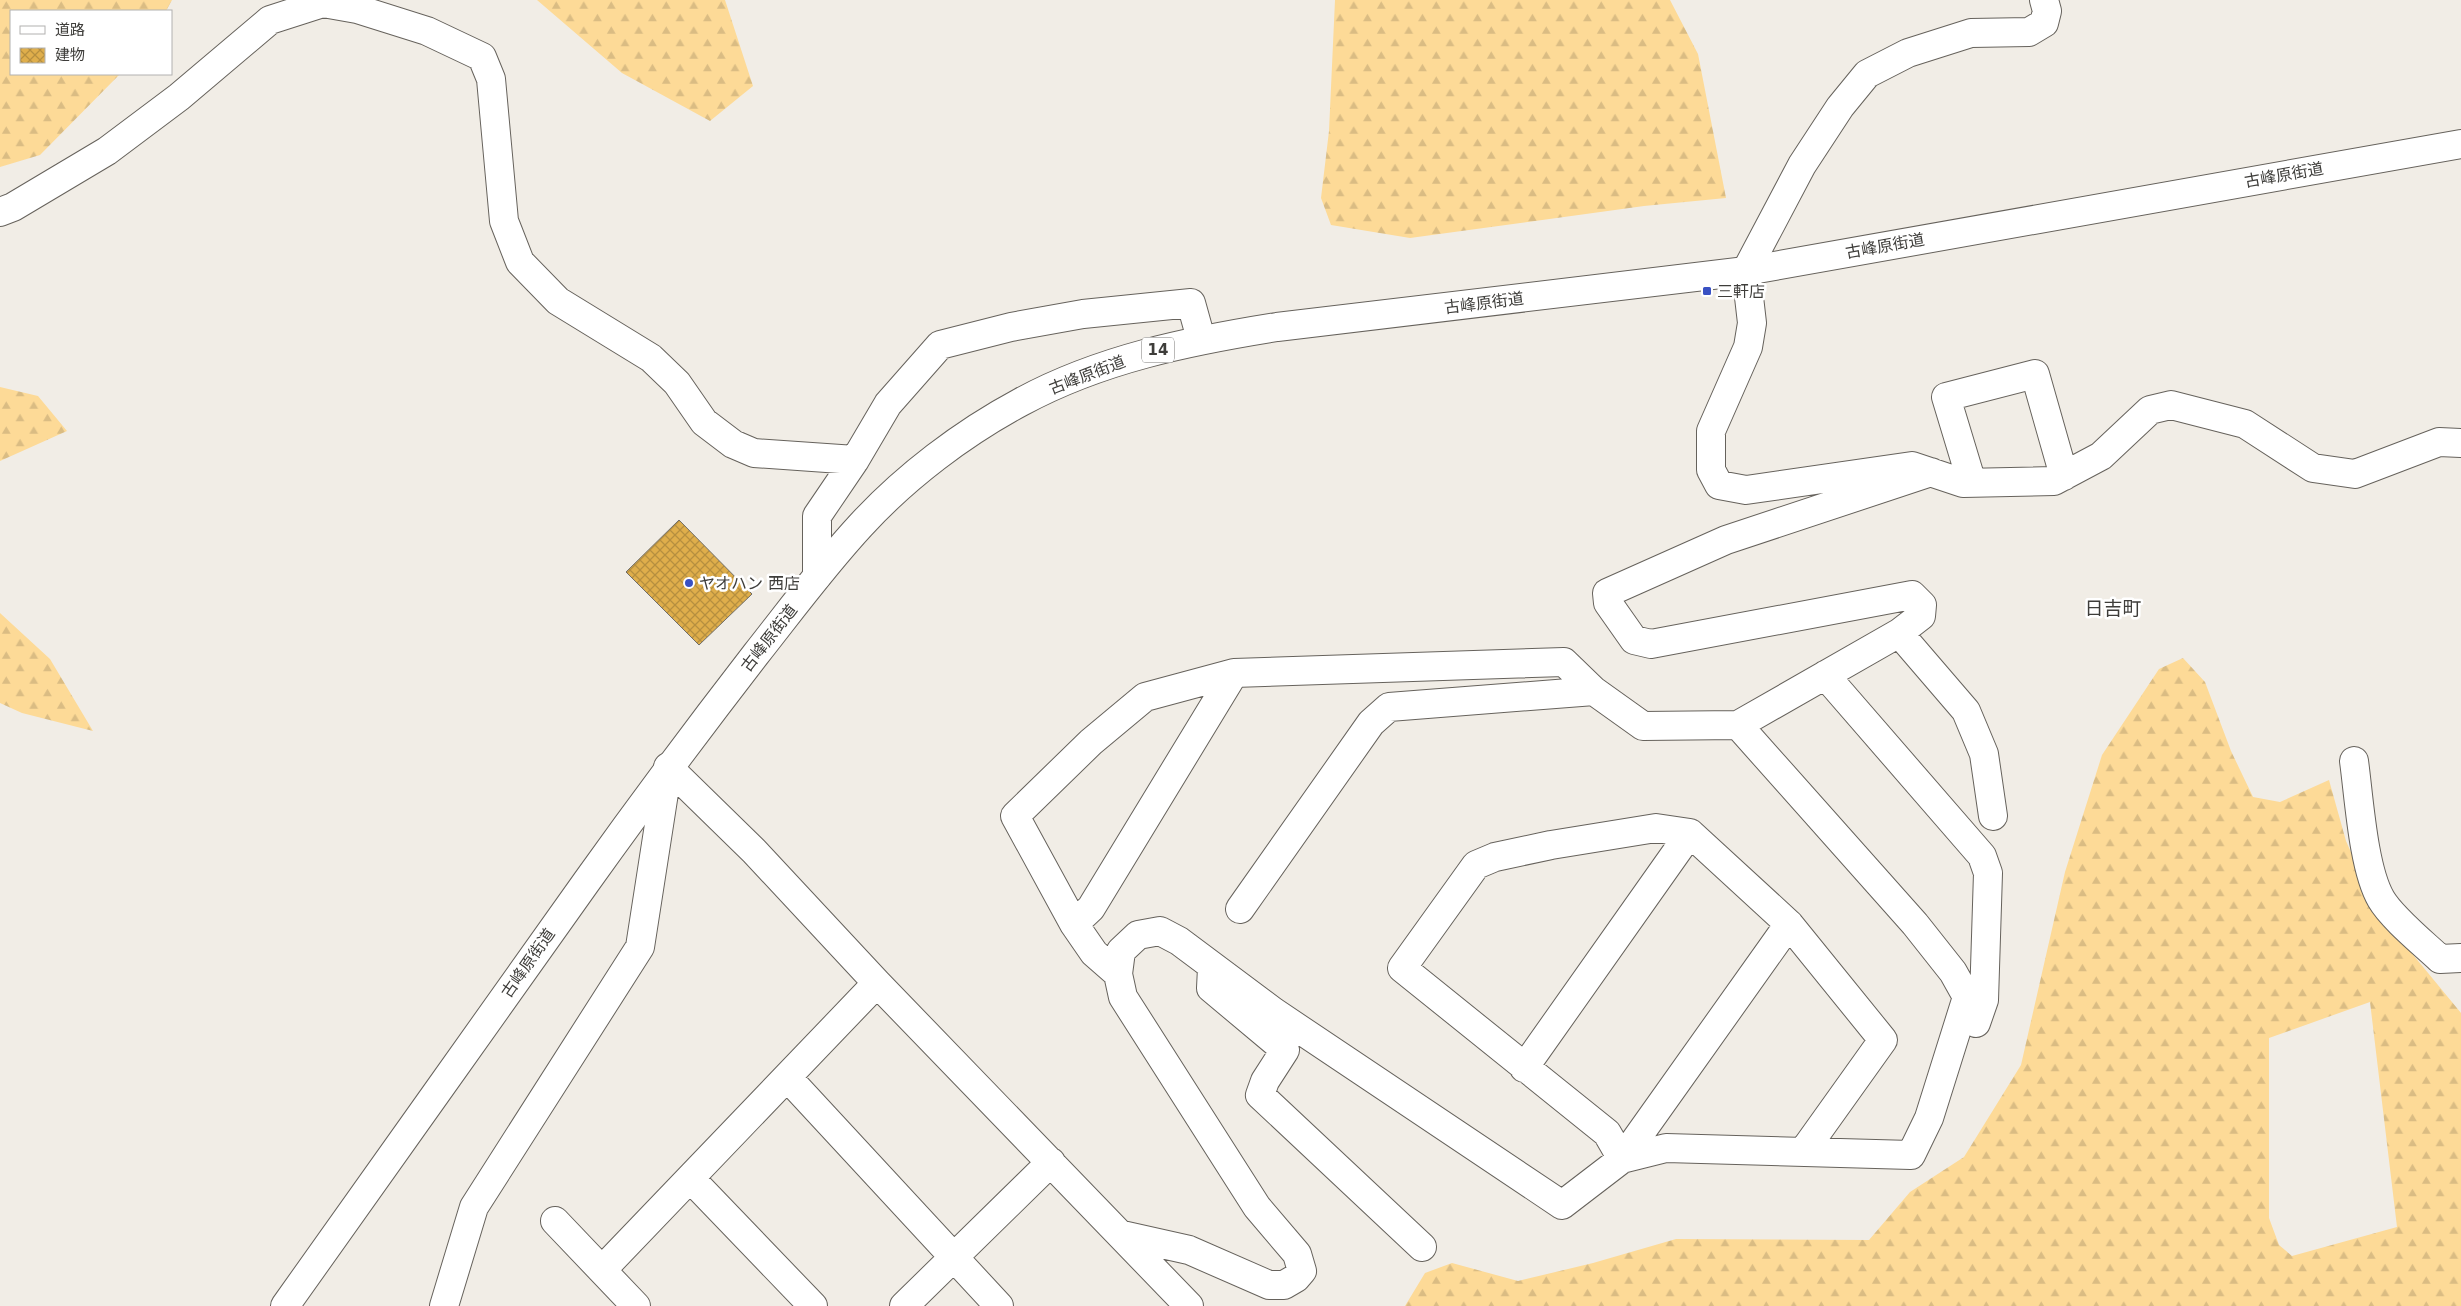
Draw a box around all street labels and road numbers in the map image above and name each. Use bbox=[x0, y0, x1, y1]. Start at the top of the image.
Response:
street label: 古峰原街道 bbox=[2243, 159, 2325, 191]
street label: 古峰原街道 bbox=[1844, 230, 1926, 262]
street label: 古峰原街道 bbox=[1443, 289, 1525, 317]
road number: 14 bbox=[1142, 338, 1174, 362]
street label: 古峰原街道 bbox=[1046, 352, 1128, 398]
street label: 古峰原街道 bbox=[737, 601, 801, 675]
street label: 古峰原街道 bbox=[497, 925, 559, 1001]

